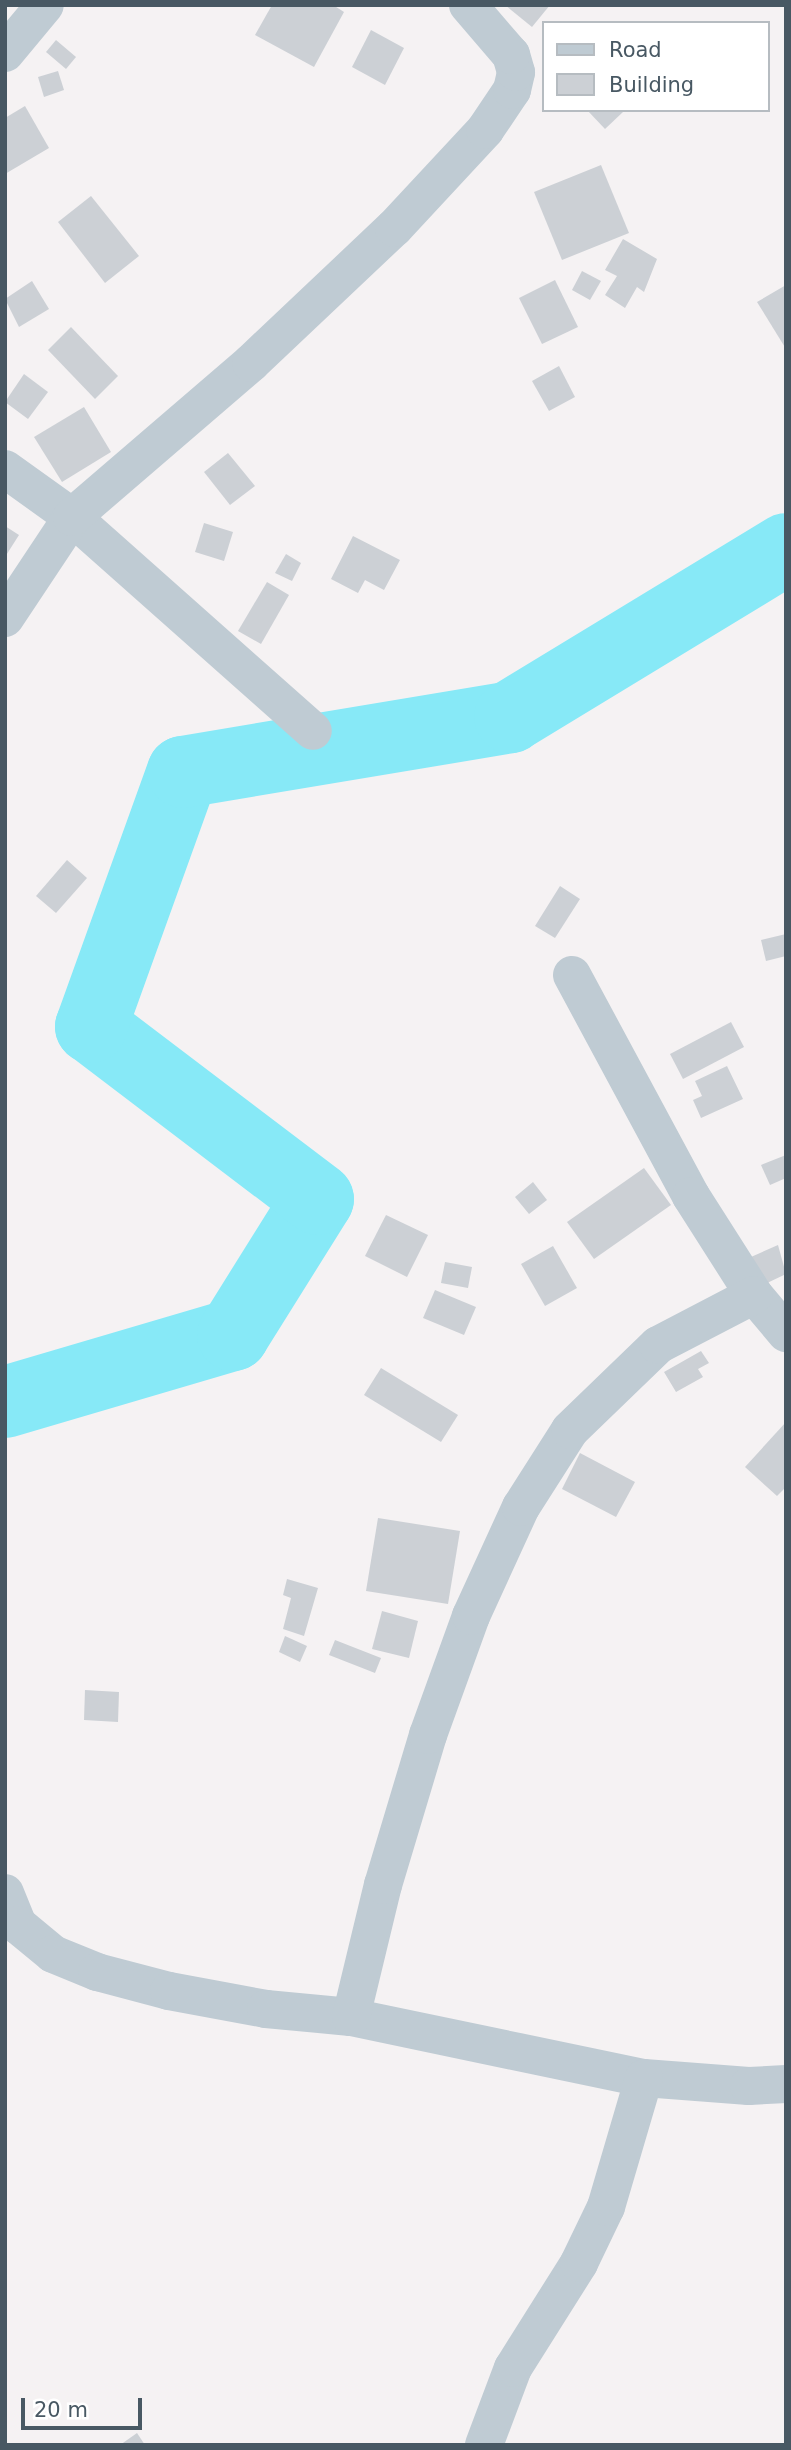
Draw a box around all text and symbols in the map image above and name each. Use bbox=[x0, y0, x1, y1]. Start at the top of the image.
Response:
legend bbox=[542, 21, 770, 112]
text: Road bbox=[609, 38, 662, 62]
text: Building bbox=[609, 73, 694, 97]
scale bar bbox=[24, 2384, 145, 2428]
text: 20 m bbox=[34, 2398, 88, 2422]

